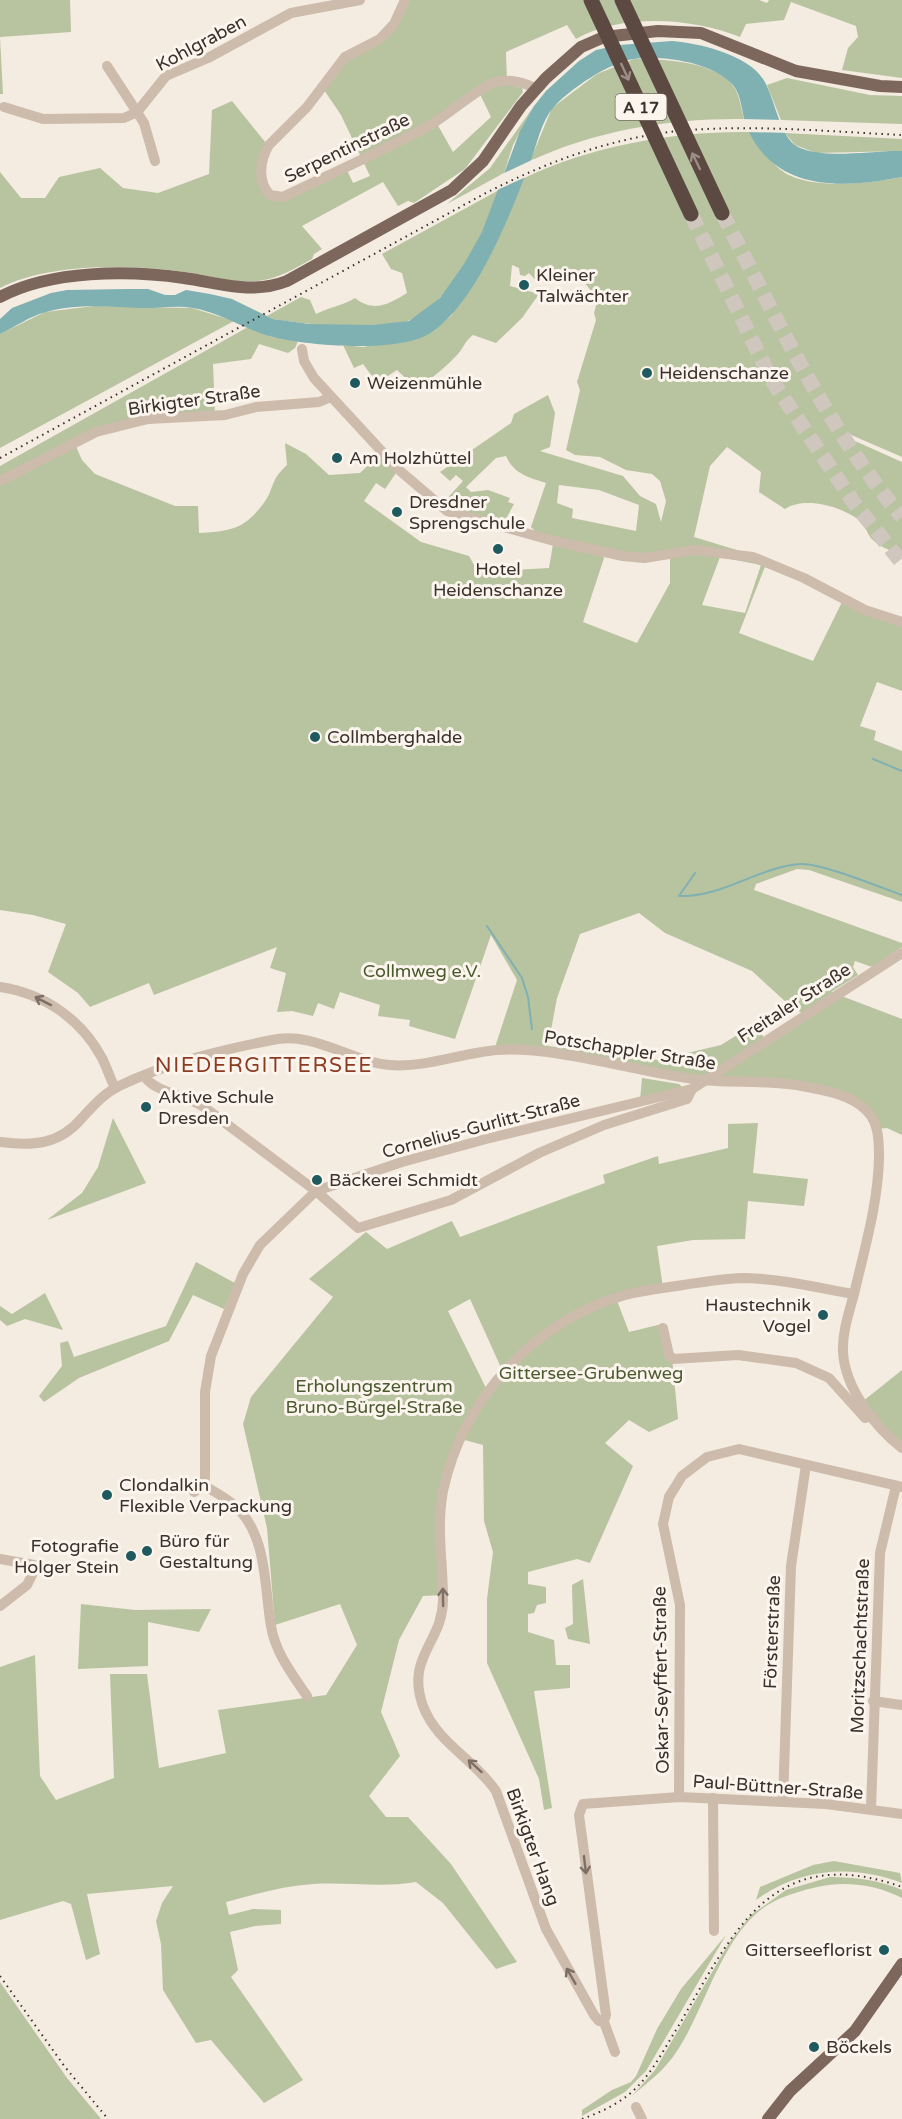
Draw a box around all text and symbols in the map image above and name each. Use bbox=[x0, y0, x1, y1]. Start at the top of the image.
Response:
street label: Kohlgraben bbox=[152, 10, 250, 76]
one-way arrow bbox=[619, 63, 631, 81]
road number: A 17 bbox=[616, 94, 666, 120]
street label: Serpentinstraße bbox=[281, 108, 413, 188]
one-way arrow bbox=[689, 152, 701, 170]
place label: Kleiner Talwächter bbox=[536, 264, 629, 307]
marker: Kleiner Talwächter bbox=[517, 278, 531, 292]
place label: Heidenschanze bbox=[659, 362, 789, 384]
marker: Heidenschanze bbox=[640, 366, 654, 380]
place label: Weizenmühle bbox=[367, 372, 482, 394]
marker: Weizenmühle bbox=[348, 376, 362, 390]
street label: Birkigter Straße bbox=[126, 380, 262, 420]
place label: Am Holzhüttel bbox=[349, 447, 471, 469]
marker: Am Holzhüttel bbox=[330, 451, 344, 465]
place label: Dresdner Sprengschule bbox=[409, 491, 525, 534]
marker: Dresdner Sprengschule bbox=[390, 505, 404, 519]
marker: Hotel Heidenschanze bbox=[491, 542, 505, 556]
place label: Hotel Heidenschanze bbox=[433, 558, 563, 601]
place label: Collmberghalde bbox=[327, 726, 462, 748]
marker: Collmberghalde bbox=[308, 730, 322, 744]
street label: Freitaler Straße bbox=[733, 958, 855, 1048]
park label: Collmweg e.V. bbox=[363, 960, 481, 982]
one-way arrow bbox=[35, 994, 53, 1006]
street label: Potschappler Straße bbox=[543, 1026, 717, 1074]
district label: NIEDERGITTERSEE bbox=[155, 1053, 373, 1078]
place label: Aktive Schule Dresden bbox=[158, 1086, 274, 1129]
street label: Cornelius-Gurlitt-Straße bbox=[380, 1089, 582, 1163]
marker: Aktive Schule Dresden bbox=[139, 1100, 153, 1114]
place label: Bäckerei Schmidt bbox=[329, 1169, 478, 1191]
marker: Bäckerei Schmidt bbox=[310, 1173, 324, 1187]
place label: Haustechnik Vogel bbox=[705, 1294, 811, 1337]
marker: Haustechnik Vogel bbox=[816, 1308, 830, 1322]
park label: Gittersee-Grubenweg bbox=[499, 1362, 683, 1384]
park label: Erholungszentrum Bruno-Bürgel-Straße bbox=[285, 1375, 463, 1418]
place label: Clondalkin Flexible Verpackung bbox=[119, 1474, 292, 1517]
marker: Clondalkin Flexible Verpackung bbox=[100, 1488, 114, 1502]
place label: Büro für Gestaltung bbox=[159, 1530, 253, 1573]
place label: Fotografie Holger Stein bbox=[14, 1535, 119, 1578]
marker: Büro für Gestaltung bbox=[140, 1544, 154, 1558]
marker: Fotografie Holger Stein bbox=[124, 1549, 138, 1563]
street label: Moritzschachtstraße bbox=[846, 1558, 874, 1734]
street label: Försterstraße bbox=[759, 1575, 785, 1689]
street label: Oskar-Seyffert-Straße bbox=[648, 1586, 674, 1774]
one-way arrow bbox=[437, 1588, 449, 1608]
one-way arrow bbox=[467, 1759, 482, 1773]
street label: Paul-Büttner-Straße bbox=[692, 1770, 864, 1804]
street label: Birkigter Hang bbox=[501, 1785, 565, 1909]
one-way arrow bbox=[579, 1855, 590, 1875]
place label: Gitterseeflorist bbox=[745, 1939, 872, 1961]
marker: Gitterseeflorist bbox=[877, 1943, 891, 1957]
one-way arrow bbox=[565, 1968, 577, 1985]
place label: Böckels bbox=[826, 2036, 892, 2058]
marker: Böckels bbox=[807, 2040, 821, 2054]

